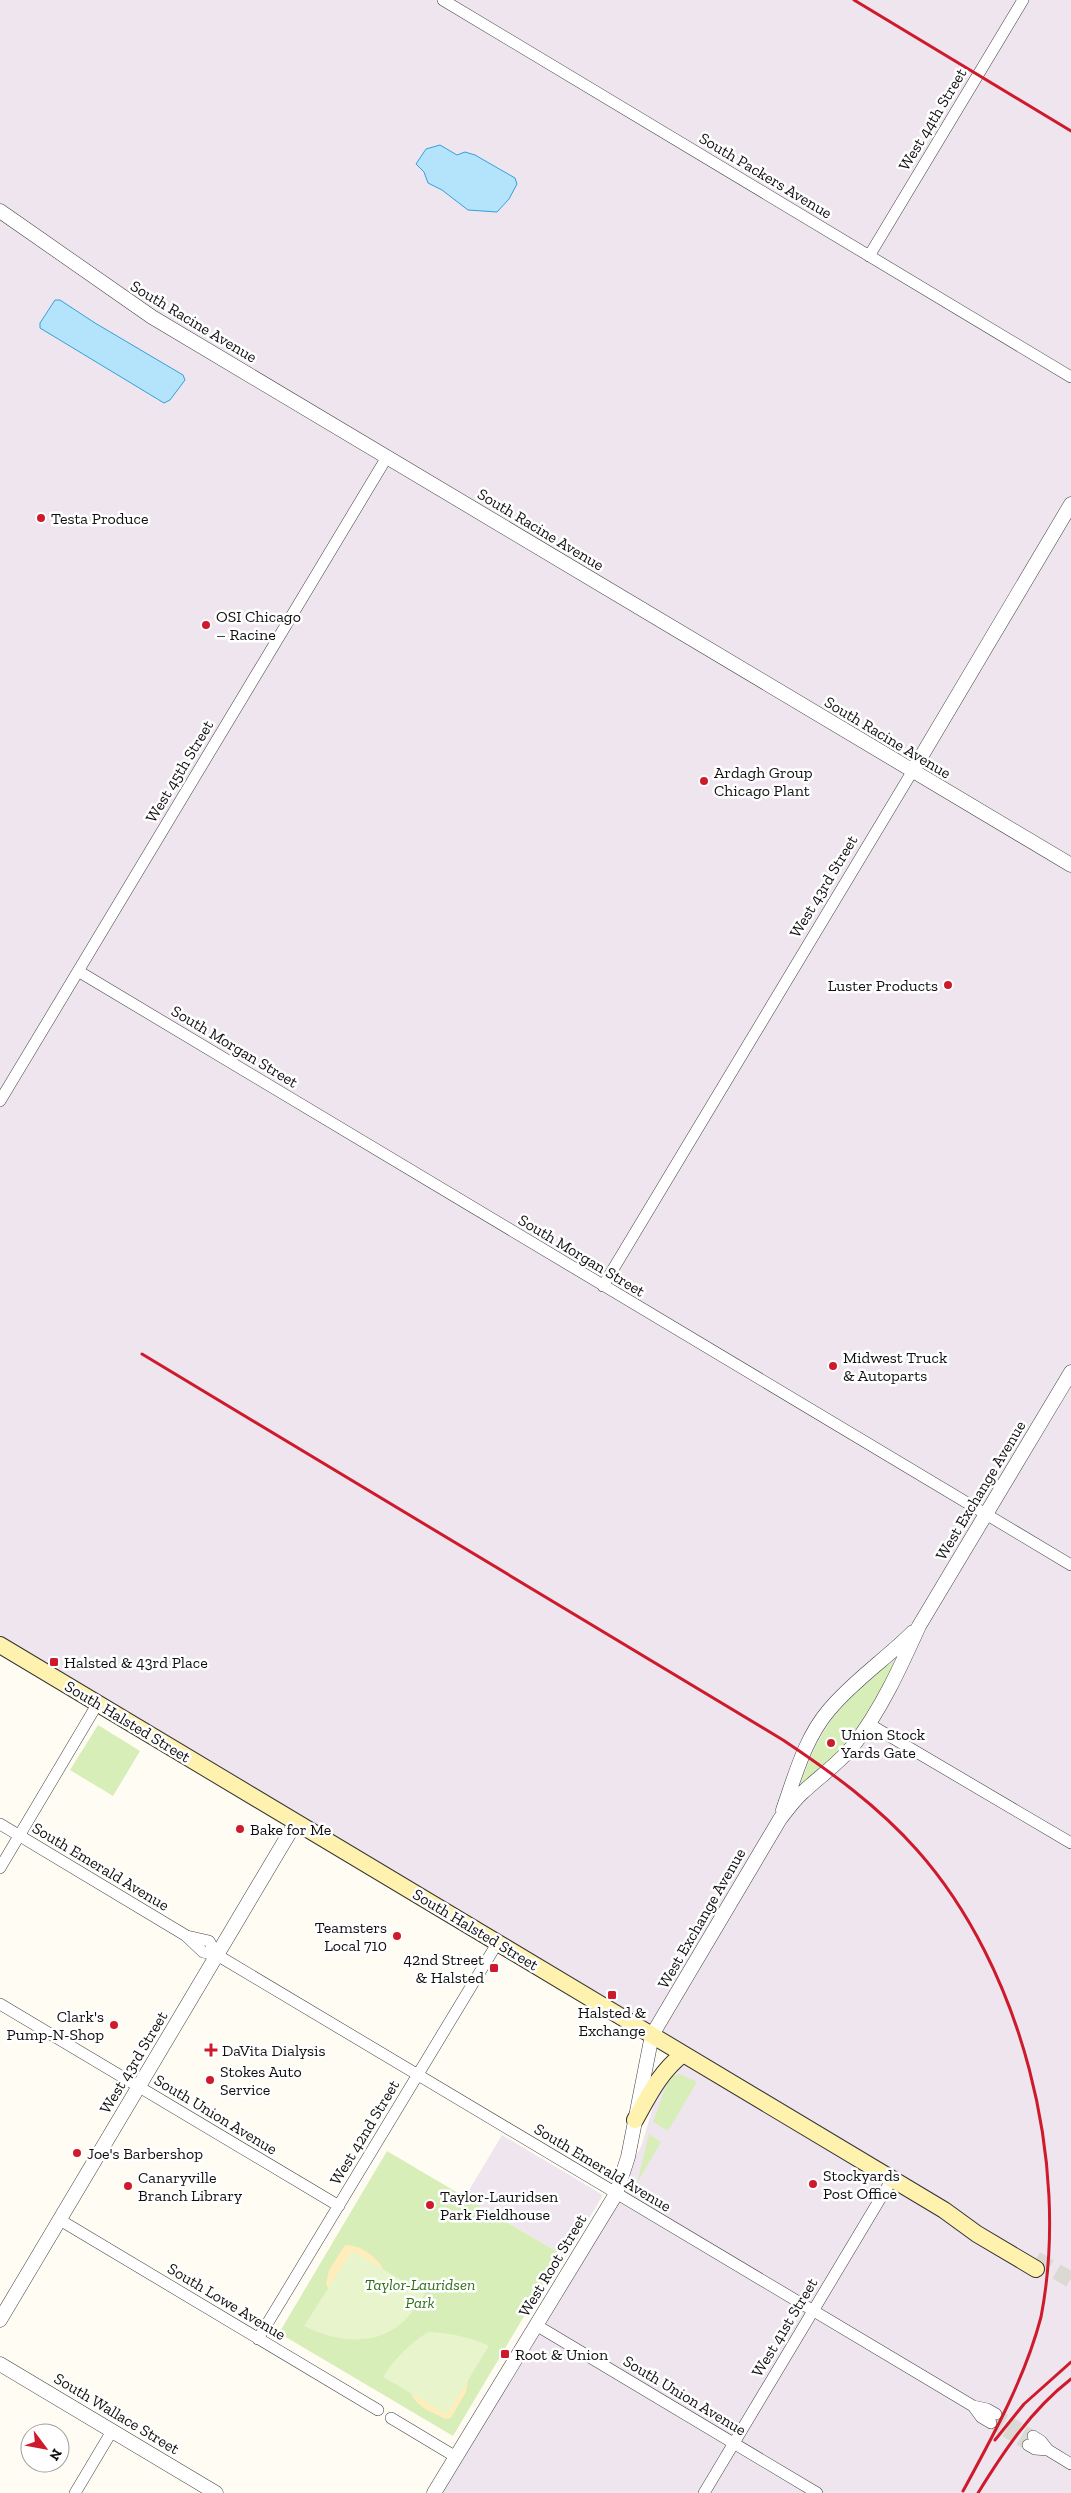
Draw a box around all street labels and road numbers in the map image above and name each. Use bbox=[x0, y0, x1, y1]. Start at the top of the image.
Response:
street label: West 44th Street bbox=[894, 65, 970, 174]
street label: South Packers Avenue bbox=[696, 128, 836, 223]
street label: South Racine Avenue bbox=[127, 276, 260, 367]
street label: South Racine Avenue bbox=[474, 484, 607, 575]
street label: South Racine Avenue bbox=[821, 692, 954, 783]
street label: West 45th Street bbox=[142, 717, 217, 826]
street label: West 43rd Street bbox=[785, 832, 861, 941]
street label: South Morgan Street bbox=[168, 1001, 301, 1092]
street label: South Morgan Street bbox=[515, 1210, 648, 1301]
street label: West Exchange Avenue bbox=[931, 1417, 1030, 1563]
street label: South Halsted Street bbox=[62, 1676, 194, 1766]
street label: South Emerald Avenue bbox=[29, 1818, 173, 1915]
street label: West Exchange Avenue bbox=[653, 1845, 749, 1992]
street label: South Halsted Street bbox=[410, 1884, 542, 1974]
street label: West 43rd Street bbox=[95, 2008, 171, 2117]
street label: South Union Avenue bbox=[151, 2070, 281, 2159]
street label: West 42nd Street bbox=[326, 2076, 403, 2188]
street label: South Emerald Avenue bbox=[531, 2119, 675, 2216]
street label: West Root Street bbox=[514, 2211, 591, 2320]
street label: South Lowe Avenue bbox=[164, 2259, 289, 2344]
street label: West 41st Street bbox=[747, 2274, 821, 2380]
street label: South Union Avenue bbox=[620, 2351, 750, 2440]
street label: South Wallace Street bbox=[51, 2369, 183, 2458]

